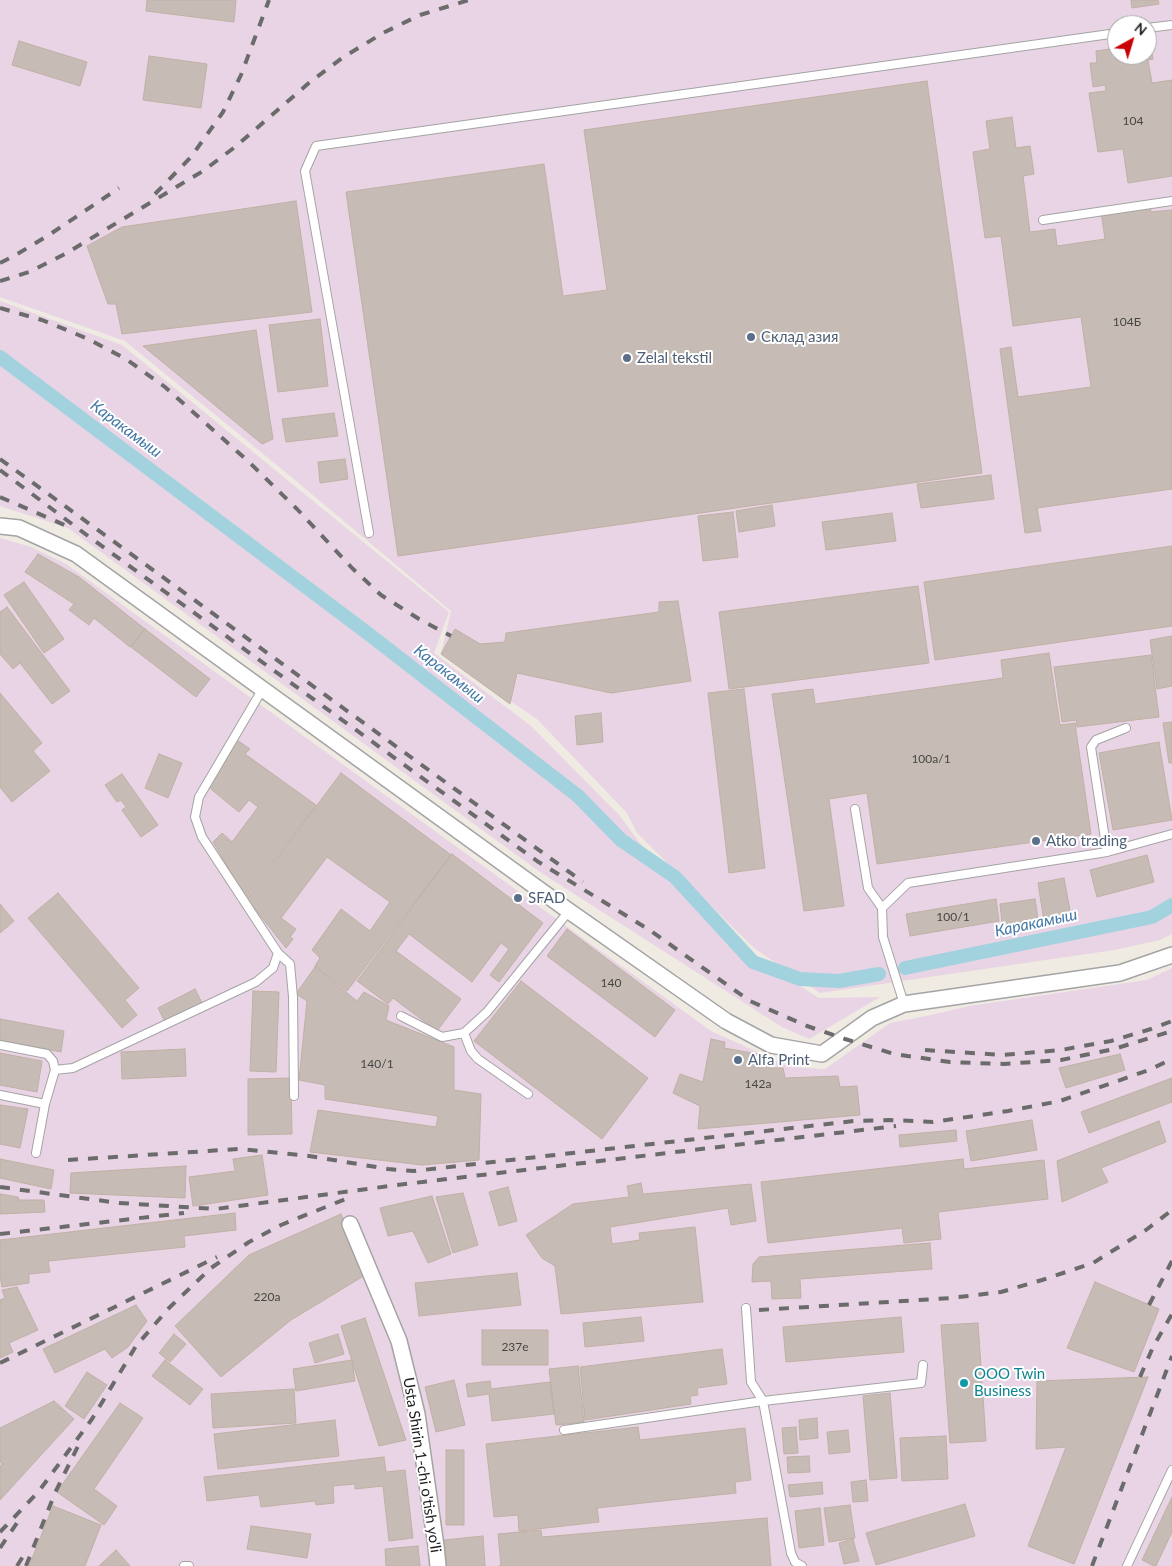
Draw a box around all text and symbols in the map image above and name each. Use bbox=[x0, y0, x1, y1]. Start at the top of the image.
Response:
north arrow bbox=[1107, 15, 1157, 65]
text: N bbox=[1132, 19, 1151, 39]
house number: 104 bbox=[1123, 114, 1143, 128]
house number: 104Б bbox=[1113, 315, 1141, 329]
place label: Склад азия bbox=[761, 328, 838, 346]
marker: Склад азия bbox=[745, 331, 757, 343]
place label: Zelal tekstil bbox=[637, 349, 712, 367]
marker: Zelal tekstil bbox=[621, 352, 633, 364]
water label: Каракамыш bbox=[87, 396, 165, 462]
water label: Каракамыш bbox=[410, 641, 488, 707]
house number: 100a/1 bbox=[911, 752, 951, 766]
place label: Atko trading bbox=[1046, 832, 1127, 850]
marker: Atko trading bbox=[1030, 835, 1042, 847]
place label: SFAD bbox=[528, 889, 565, 907]
marker: SFAD bbox=[512, 892, 524, 904]
water label: Каракамыш bbox=[993, 905, 1079, 941]
house number: 100/1 bbox=[936, 910, 970, 924]
house number: 140 bbox=[601, 976, 621, 990]
place label: Alfa Print bbox=[748, 1051, 810, 1069]
marker: Alfa Print bbox=[732, 1054, 744, 1066]
house number: 140/1 bbox=[360, 1057, 394, 1071]
house number: 142a bbox=[745, 1077, 771, 1091]
house number: 220a bbox=[254, 1290, 280, 1304]
house number: 237e bbox=[501, 1340, 529, 1354]
place label: ООО Twin Business bbox=[974, 1365, 1045, 1400]
street label: Usta Shirin 1-chi o'tish yo'li bbox=[399, 1376, 445, 1554]
marker: ООО Twin Business bbox=[958, 1377, 970, 1389]

